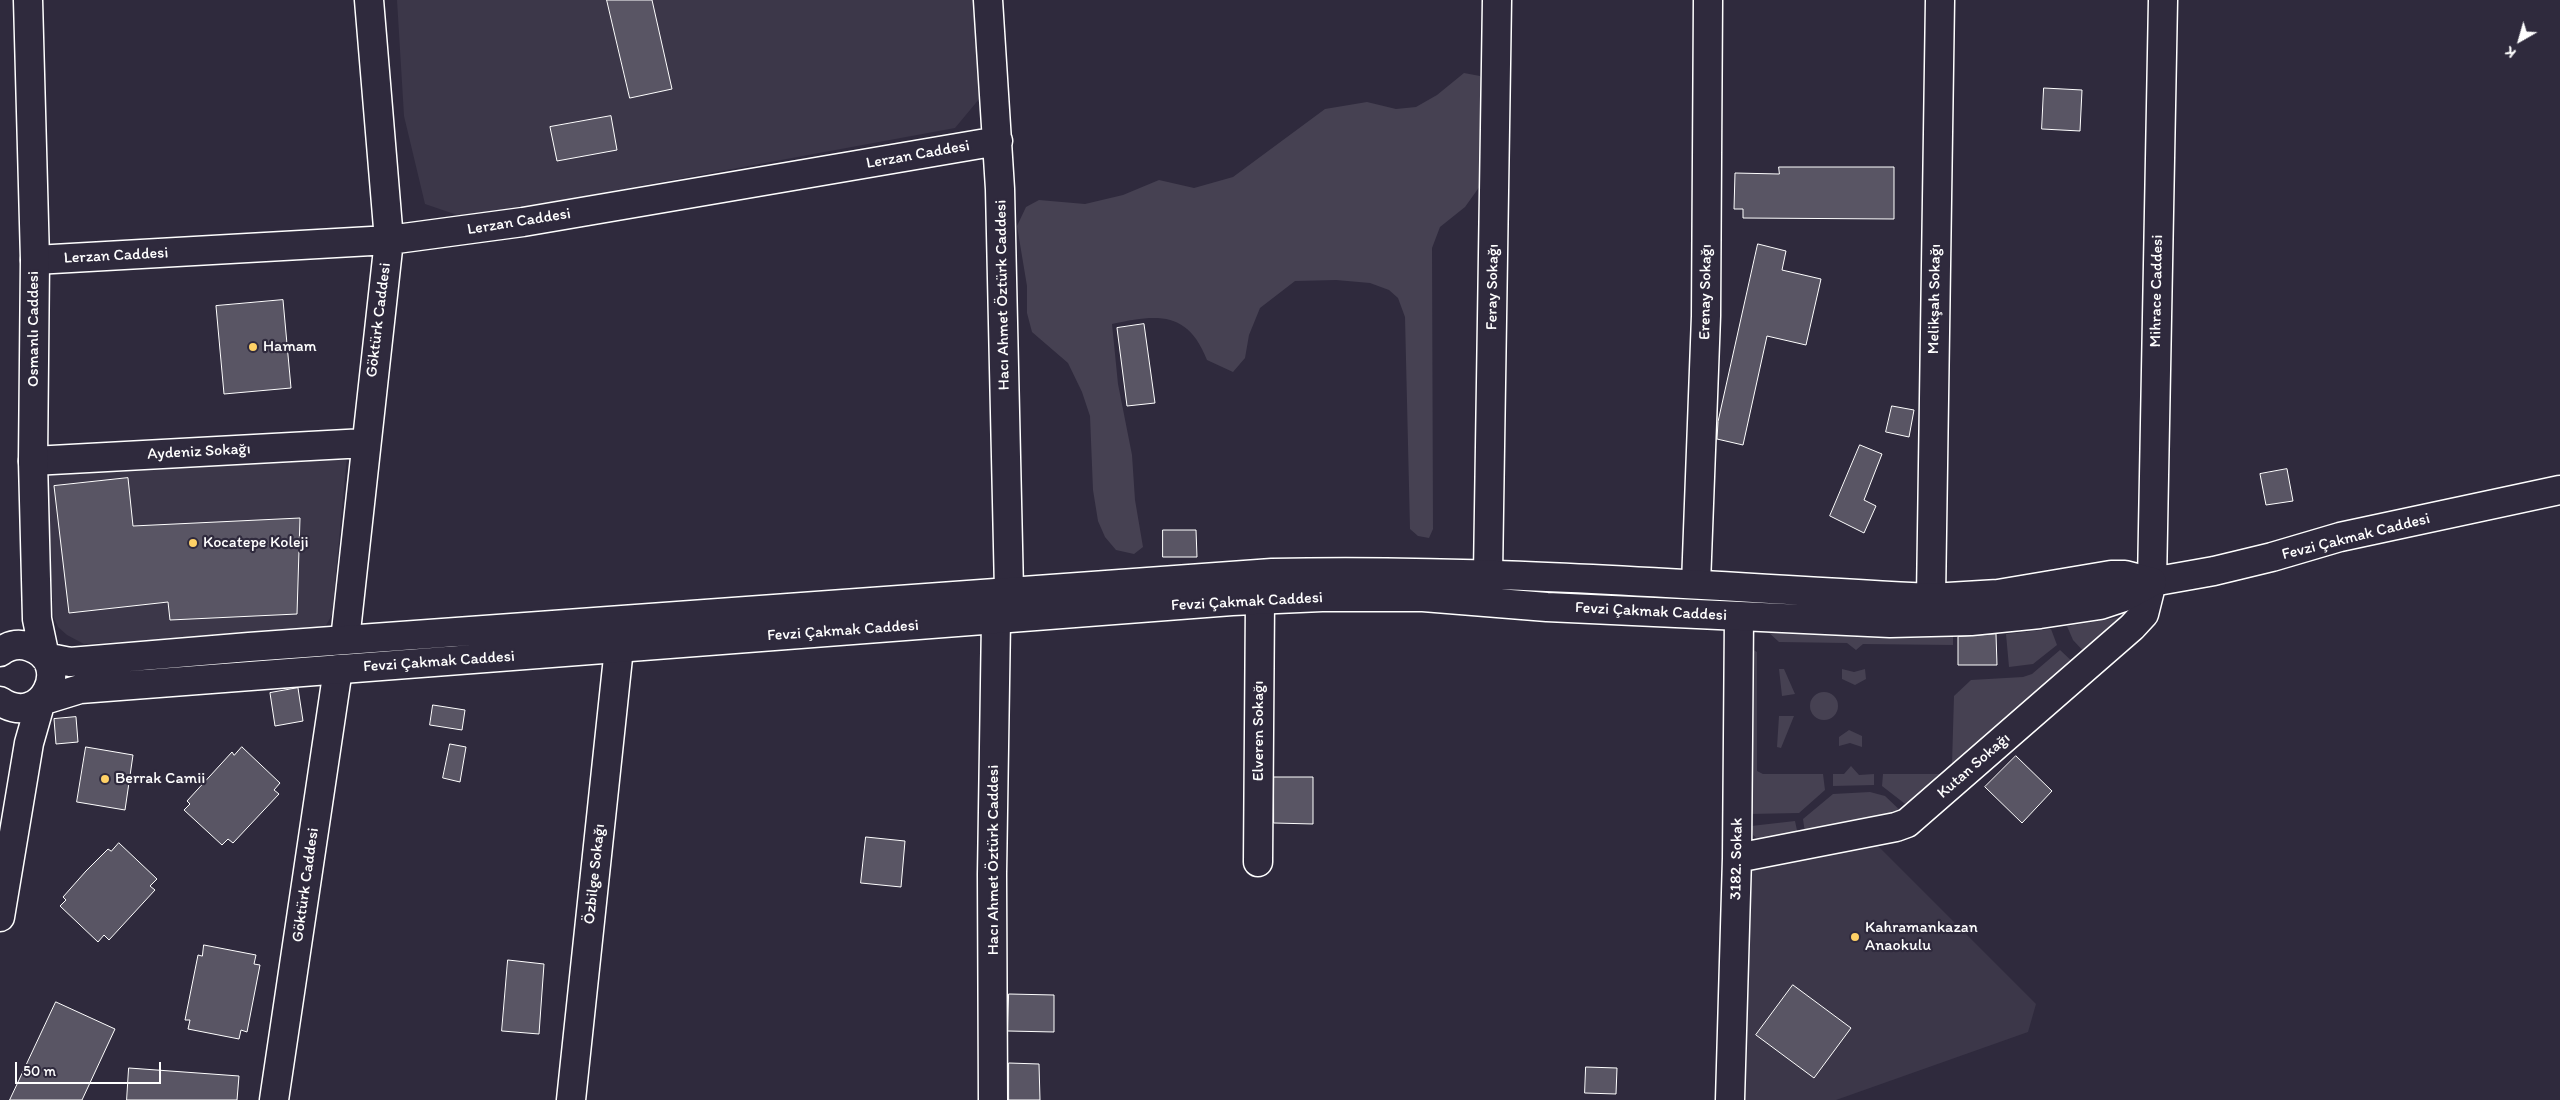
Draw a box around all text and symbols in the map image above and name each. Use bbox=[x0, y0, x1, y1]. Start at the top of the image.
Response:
north arrow bbox=[2495, 15, 2545, 65]
text: K bbox=[2502, 43, 2519, 62]
street label: Lerzan Caddesi bbox=[865, 136, 971, 174]
street label: Hacı Ahmet Öztürk Caddesi bbox=[992, 200, 1014, 390]
street label: Lerzan Caddesi bbox=[466, 204, 572, 240]
street label: Mihrace Caddesi bbox=[2146, 234, 2168, 348]
street label: Lerzan Caddesi bbox=[63, 244, 169, 268]
street label: Feray Sokağı bbox=[1483, 244, 1503, 330]
street label: Erenay Sokağı bbox=[1696, 244, 1716, 340]
street label: Melikşah Sokağı bbox=[1924, 244, 1946, 354]
street label: Göktürk Caddesi bbox=[362, 262, 396, 378]
street label: Osmanlı Caddesi bbox=[24, 271, 44, 387]
place label: Hamam bbox=[263, 337, 317, 357]
marker: Hamam bbox=[247, 341, 259, 353]
street label: Aydeniz Sokağı bbox=[147, 440, 251, 464]
street label: Fevzi Çakmak Caddesi bbox=[2280, 509, 2432, 565]
place label: Kocatepe Koleji bbox=[203, 533, 309, 553]
marker: Kocatepe Koleji bbox=[187, 537, 199, 549]
street label: Fevzi Çakmak Caddesi bbox=[1171, 588, 1323, 616]
street label: Fevzi Çakmak Caddesi bbox=[1575, 598, 1727, 626]
street label: Fevzi Çakmak Caddesi bbox=[766, 616, 920, 646]
street label: Fevzi Çakmak Caddesi bbox=[362, 647, 516, 677]
street label: Elveren Sokağı bbox=[1249, 681, 1269, 781]
street label: Kutan Sokağı bbox=[1934, 729, 2014, 803]
street label: Hacı Ahmet Öztürk Caddesi bbox=[984, 765, 1004, 955]
place label: Berrak Camii bbox=[115, 769, 205, 789]
marker: Berrak Camii bbox=[99, 773, 111, 785]
street label: 3182. Sokak bbox=[1727, 818, 1747, 900]
street label: Özbilge Sokağı bbox=[580, 823, 610, 925]
street label: Göktürk Caddesi bbox=[288, 827, 324, 943]
place label: Kahramankazan Anaokulu bbox=[1865, 918, 1978, 956]
marker: Kahramankazan Anaokulu bbox=[1849, 931, 1861, 943]
scale bar bbox=[18, 1052, 164, 1084]
text: 50 m bbox=[23, 1062, 56, 1080]

